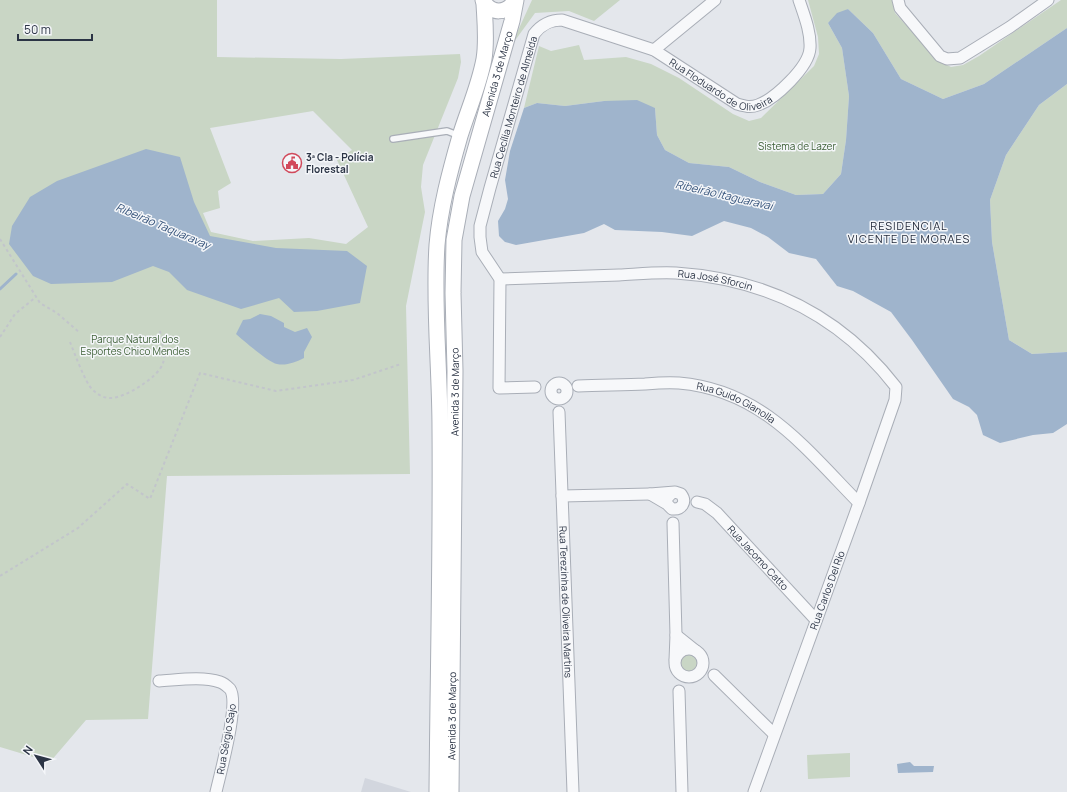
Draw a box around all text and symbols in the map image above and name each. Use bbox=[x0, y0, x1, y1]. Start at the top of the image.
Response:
scale bar bbox=[18, 16, 92, 42]
text: 50 m bbox=[24, 21, 51, 38]
street label: Avenida 3 de Março bbox=[478, 29, 516, 118]
street label: Rua Cecília Monteiro de Almeida bbox=[486, 34, 540, 180]
street label: Rua Floduardo de Oliveira bbox=[667, 55, 775, 114]
park label: Sistema de Lazer bbox=[758, 139, 836, 153]
place label: 3ª CIa - Polícia Florestal bbox=[306, 150, 374, 176]
public building icon: 3ª CIa - Polícia Florestal bbox=[281, 152, 303, 174]
water label: Ribeirão Itaguaravai bbox=[674, 176, 776, 213]
water label: Ribeirão Taquaravay bbox=[114, 199, 215, 253]
district label: RESIDENCIAL VICENTE DE MORAES bbox=[848, 218, 970, 246]
street label: Rua José Sforcin bbox=[677, 266, 755, 294]
park label: Parque Natural dos Esportes Chico Mendes bbox=[80, 332, 190, 358]
street label: Avenida 3 de Março bbox=[447, 348, 462, 436]
street label: Rua Guido Glanolla bbox=[695, 378, 779, 426]
street label: Rua Jacomo Catto bbox=[725, 522, 792, 593]
street label: Rua Terezinha de Oliveira Martins bbox=[556, 525, 576, 678]
street label: Rua Carlos Del Rio bbox=[806, 549, 848, 631]
street label: Avenida 3 de Março bbox=[444, 672, 459, 760]
street label: Rua Sérgio Sajo bbox=[213, 702, 239, 775]
north arrow bbox=[16, 736, 56, 776]
text: N bbox=[19, 742, 36, 757]

